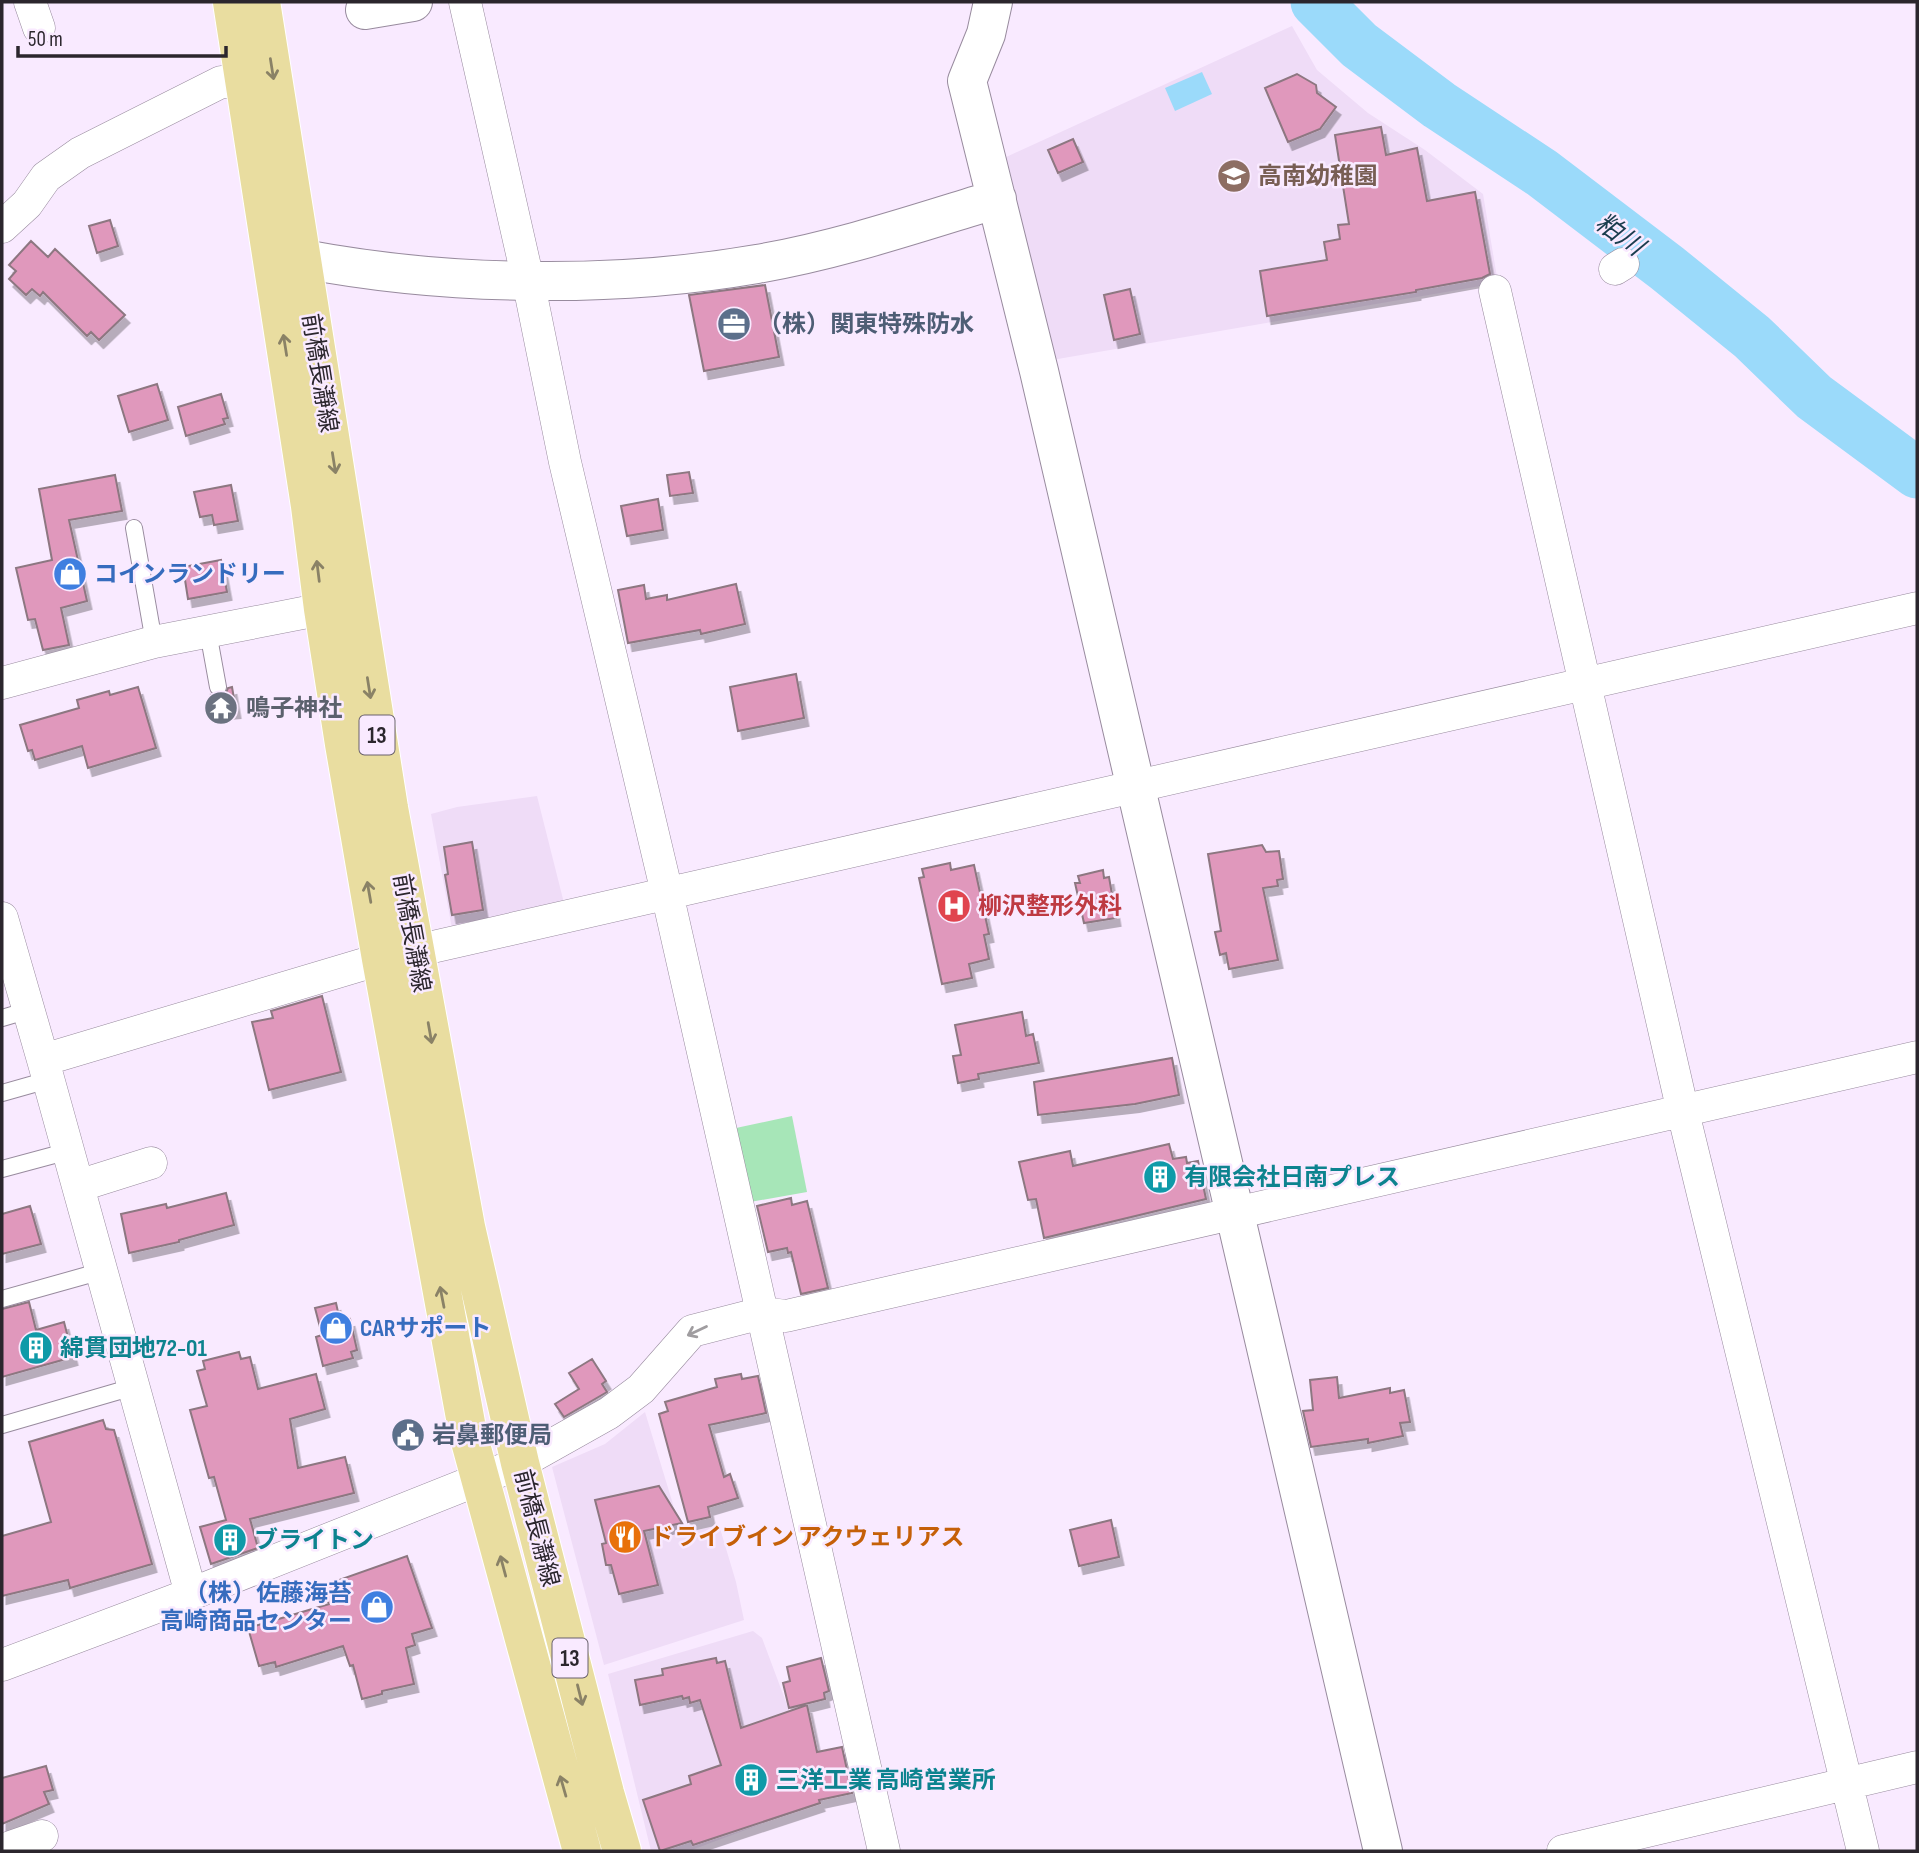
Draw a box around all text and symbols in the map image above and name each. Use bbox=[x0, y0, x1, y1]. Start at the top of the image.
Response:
scale bar bbox=[18, 14, 226, 58]
text: 50 m bbox=[28, 27, 63, 52]
one-way arrow bbox=[266, 57, 279, 80]
school or university icon: 高南幼稚園 bbox=[1215, 157, 1253, 195]
place label: 高南幼稚園 bbox=[1258, 162, 1378, 191]
water label: 粕川 bbox=[1589, 207, 1652, 265]
office icon: （株）関東特殊防水 bbox=[715, 305, 753, 343]
place label: （株）関東特殊防水 bbox=[758, 310, 974, 339]
street label: 前橋長瀞線 bbox=[296, 312, 343, 435]
one-way arrow bbox=[279, 335, 292, 357]
one-way arrow bbox=[328, 451, 341, 474]
shop icon: コインランドリー bbox=[51, 555, 89, 593]
place label: コインランドリー bbox=[94, 560, 286, 589]
one-way arrow bbox=[312, 560, 325, 582]
one-way arrow bbox=[363, 676, 376, 699]
temple icon: 鳴子神社 bbox=[202, 689, 240, 727]
place label: 鳴子神社 bbox=[246, 694, 342, 723]
road number: 13 bbox=[360, 716, 394, 754]
street label: 前橋長瀞線 bbox=[387, 871, 436, 995]
one-way arrow bbox=[362, 881, 375, 904]
hospital icon: 柳沢整形外科 bbox=[935, 887, 973, 925]
place label: 柳沢整形外科 bbox=[978, 892, 1122, 921]
one-way arrow bbox=[424, 1021, 437, 1044]
building icon: 有限会社日南プレス bbox=[1141, 1158, 1179, 1196]
place label: 有限会社日南プレス bbox=[1184, 1163, 1400, 1192]
one-way arrow bbox=[435, 1286, 449, 1309]
shop icon: CARサポート bbox=[317, 1309, 355, 1347]
place label: CARサポート bbox=[360, 1314, 491, 1343]
one-way arrow bbox=[687, 1326, 708, 1339]
building icon: 綿貫団地72-01 bbox=[17, 1329, 55, 1367]
place label: 綿貫団地72-01 bbox=[60, 1334, 208, 1363]
public building icon: 岩鼻郵便局 bbox=[389, 1416, 427, 1454]
place label: 岩鼻郵便局 bbox=[432, 1421, 552, 1450]
street label: 前橋長瀞線 bbox=[508, 1466, 565, 1590]
restaurant icon: ドライブイン アクウェリアス bbox=[606, 1518, 644, 1556]
building icon: ブライトン bbox=[211, 1521, 249, 1559]
place label: ドライブイン アクウェリアス bbox=[650, 1523, 965, 1552]
place label: ブライトン bbox=[254, 1526, 374, 1555]
one-way arrow bbox=[496, 1555, 509, 1578]
place label: （株）佐藤海苔 高崎商品センター bbox=[160, 1579, 352, 1636]
shop icon: （株）佐藤海苔 高崎商品センター bbox=[358, 1588, 396, 1626]
road number: 13 bbox=[552, 1638, 588, 1678]
one-way arrow bbox=[574, 1684, 587, 1706]
building icon: 三洋工業 高崎営業所 bbox=[732, 1761, 770, 1799]
place label: 三洋工業 高崎営業所 bbox=[776, 1766, 996, 1795]
one-way arrow bbox=[556, 1775, 569, 1797]

